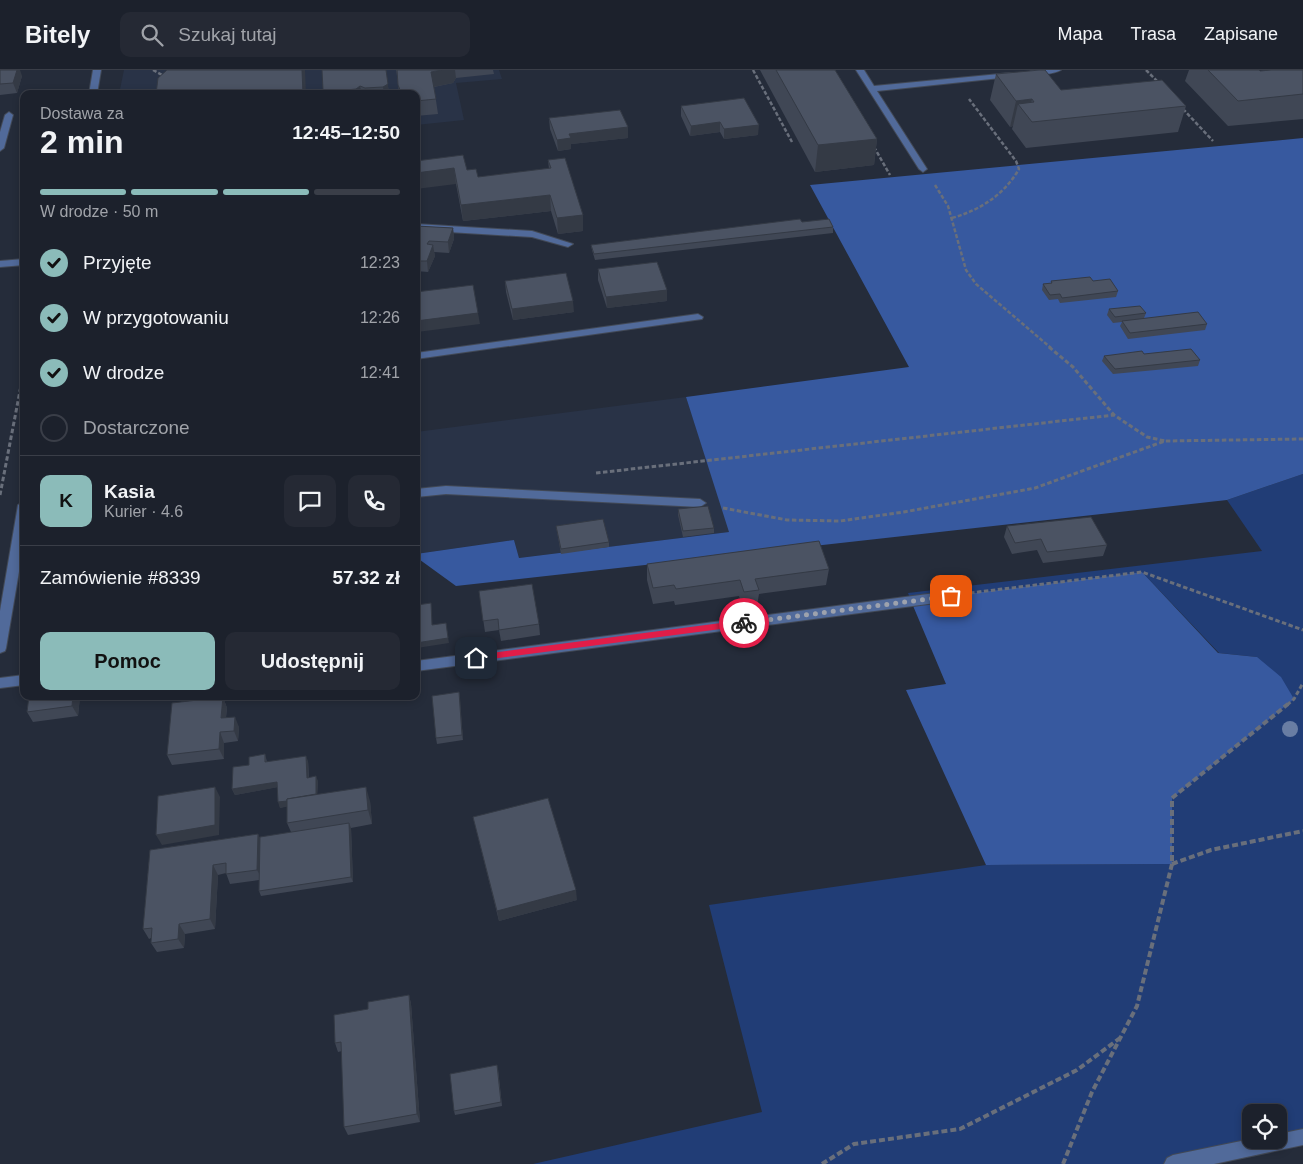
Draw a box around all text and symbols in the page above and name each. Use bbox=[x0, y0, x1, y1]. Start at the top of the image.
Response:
search box bbox=[120, 12, 470, 57]
text: Bitely bbox=[25, 21, 90, 48]
icon: search bbox=[138, 21, 166, 49]
text: Szukaj tutaj bbox=[178, 24, 277, 45]
text: Mapa bbox=[1058, 24, 1103, 44]
text: Trasa bbox=[1131, 24, 1176, 44]
text: Zapisane bbox=[1204, 24, 1278, 44]
text: Dostawa za bbox=[40, 105, 124, 122]
text: 12:45–12:50 bbox=[292, 122, 400, 143]
text: 2 min bbox=[40, 124, 124, 160]
text: W drodze · 50 m bbox=[40, 203, 158, 220]
icon: check bbox=[40, 249, 68, 277]
text: Przyjęte bbox=[83, 252, 152, 273]
text: 12:23 bbox=[360, 254, 400, 271]
icon: check bbox=[40, 304, 68, 332]
text: W przygotowaniu bbox=[83, 307, 229, 328]
text: 12:26 bbox=[360, 309, 400, 326]
icon: check bbox=[40, 359, 68, 387]
text: W drodze bbox=[83, 362, 164, 383]
text: 12:41 bbox=[360, 364, 400, 381]
text: Dostarczone bbox=[83, 417, 190, 438]
button: chat bbox=[284, 475, 336, 527]
button: phone bbox=[348, 475, 400, 527]
text: Kasia bbox=[104, 481, 155, 502]
text: K bbox=[59, 490, 73, 511]
text: Kurier · 4.6 bbox=[104, 503, 183, 520]
text: Zamówienie #8339 bbox=[40, 567, 201, 588]
text: 57.32 zł bbox=[332, 567, 400, 588]
pin bbox=[930, 575, 972, 617]
icon: bag bbox=[937, 582, 965, 610]
courier bbox=[719, 598, 769, 648]
icon: bike bbox=[730, 609, 758, 637]
button: Pomoc bbox=[40, 632, 215, 690]
button: Udostępnij bbox=[225, 632, 400, 690]
pin bbox=[455, 637, 497, 679]
icon: home bbox=[462, 644, 490, 672]
map controls bbox=[1242, 1104, 1287, 1149]
button: locate bbox=[1242, 1104, 1287, 1149]

